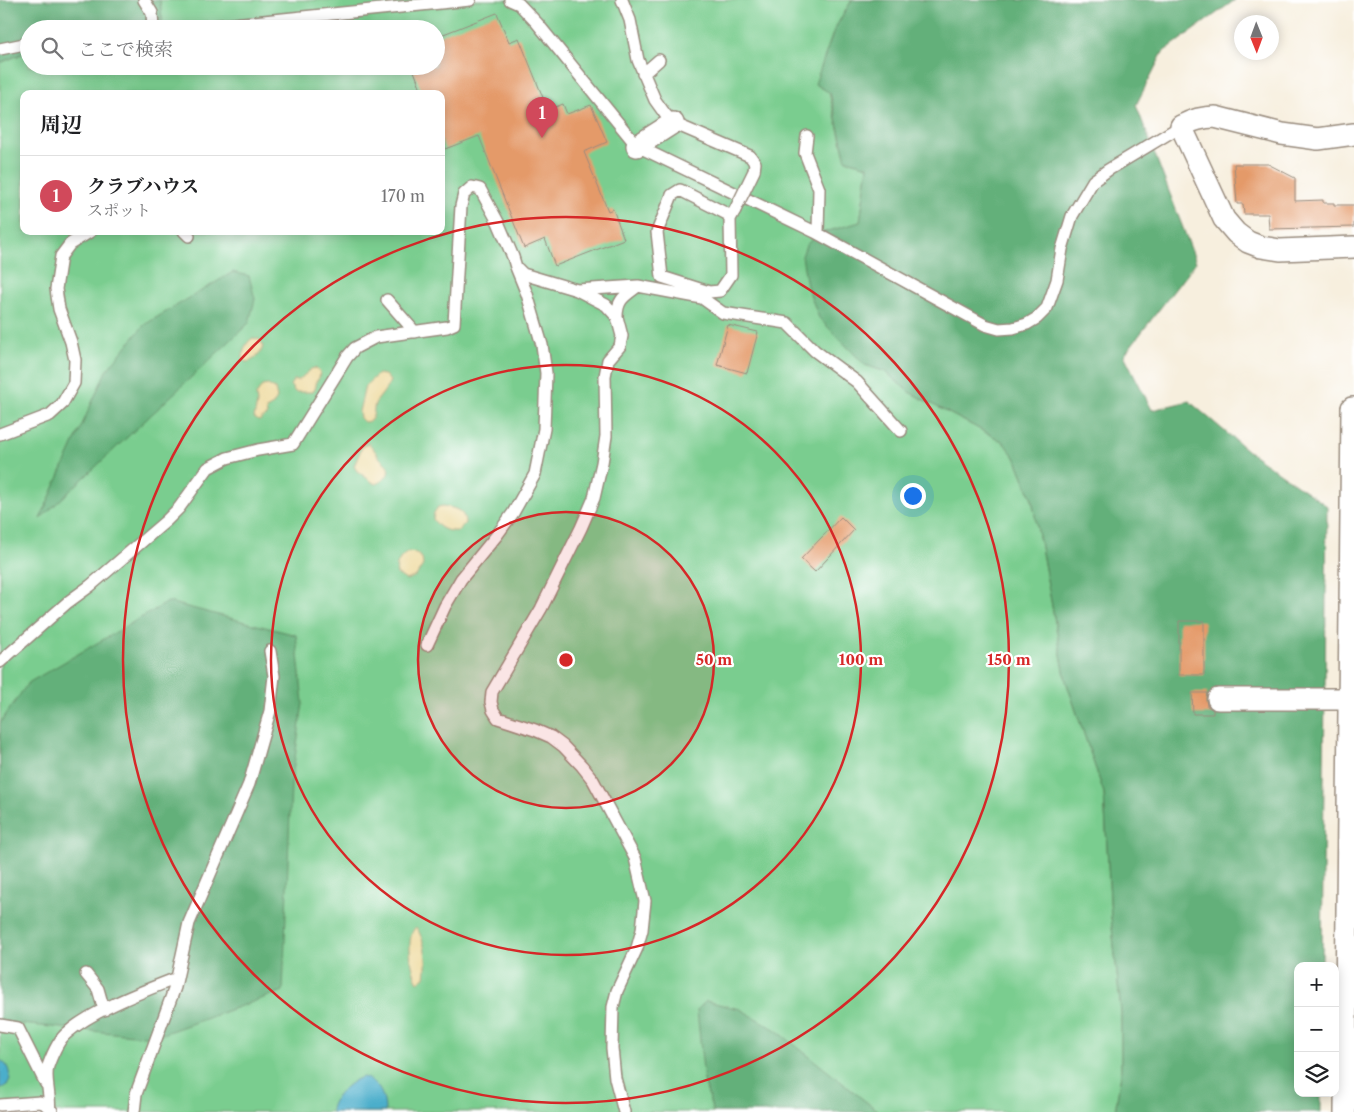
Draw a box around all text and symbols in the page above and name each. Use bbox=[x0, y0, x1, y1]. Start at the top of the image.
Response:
north arrow bbox=[1234, 15, 1279, 60]
search box bbox=[20, 20, 445, 75]
icon: search bbox=[38, 34, 66, 62]
text: ここで検索 bbox=[78, 38, 173, 61]
pin: 1 bbox=[526, 97, 558, 138]
text: 周辺 bbox=[40, 112, 82, 137]
text: クラブハウス bbox=[87, 175, 199, 198]
text: 1 bbox=[52, 186, 60, 206]
text: 170 m bbox=[381, 186, 425, 206]
text: スポット bbox=[87, 200, 151, 220]
your location bbox=[900, 483, 926, 509]
text: 50 m bbox=[696, 650, 732, 669]
text: 100 m bbox=[839, 650, 883, 669]
text: 150 m bbox=[987, 650, 1031, 669]
centre of rings bbox=[557, 651, 575, 669]
map controls bbox=[1294, 962, 1339, 1097]
button: + bbox=[1294, 962, 1339, 1007]
button: − bbox=[1294, 1007, 1339, 1052]
button: layers bbox=[1294, 1052, 1339, 1097]

